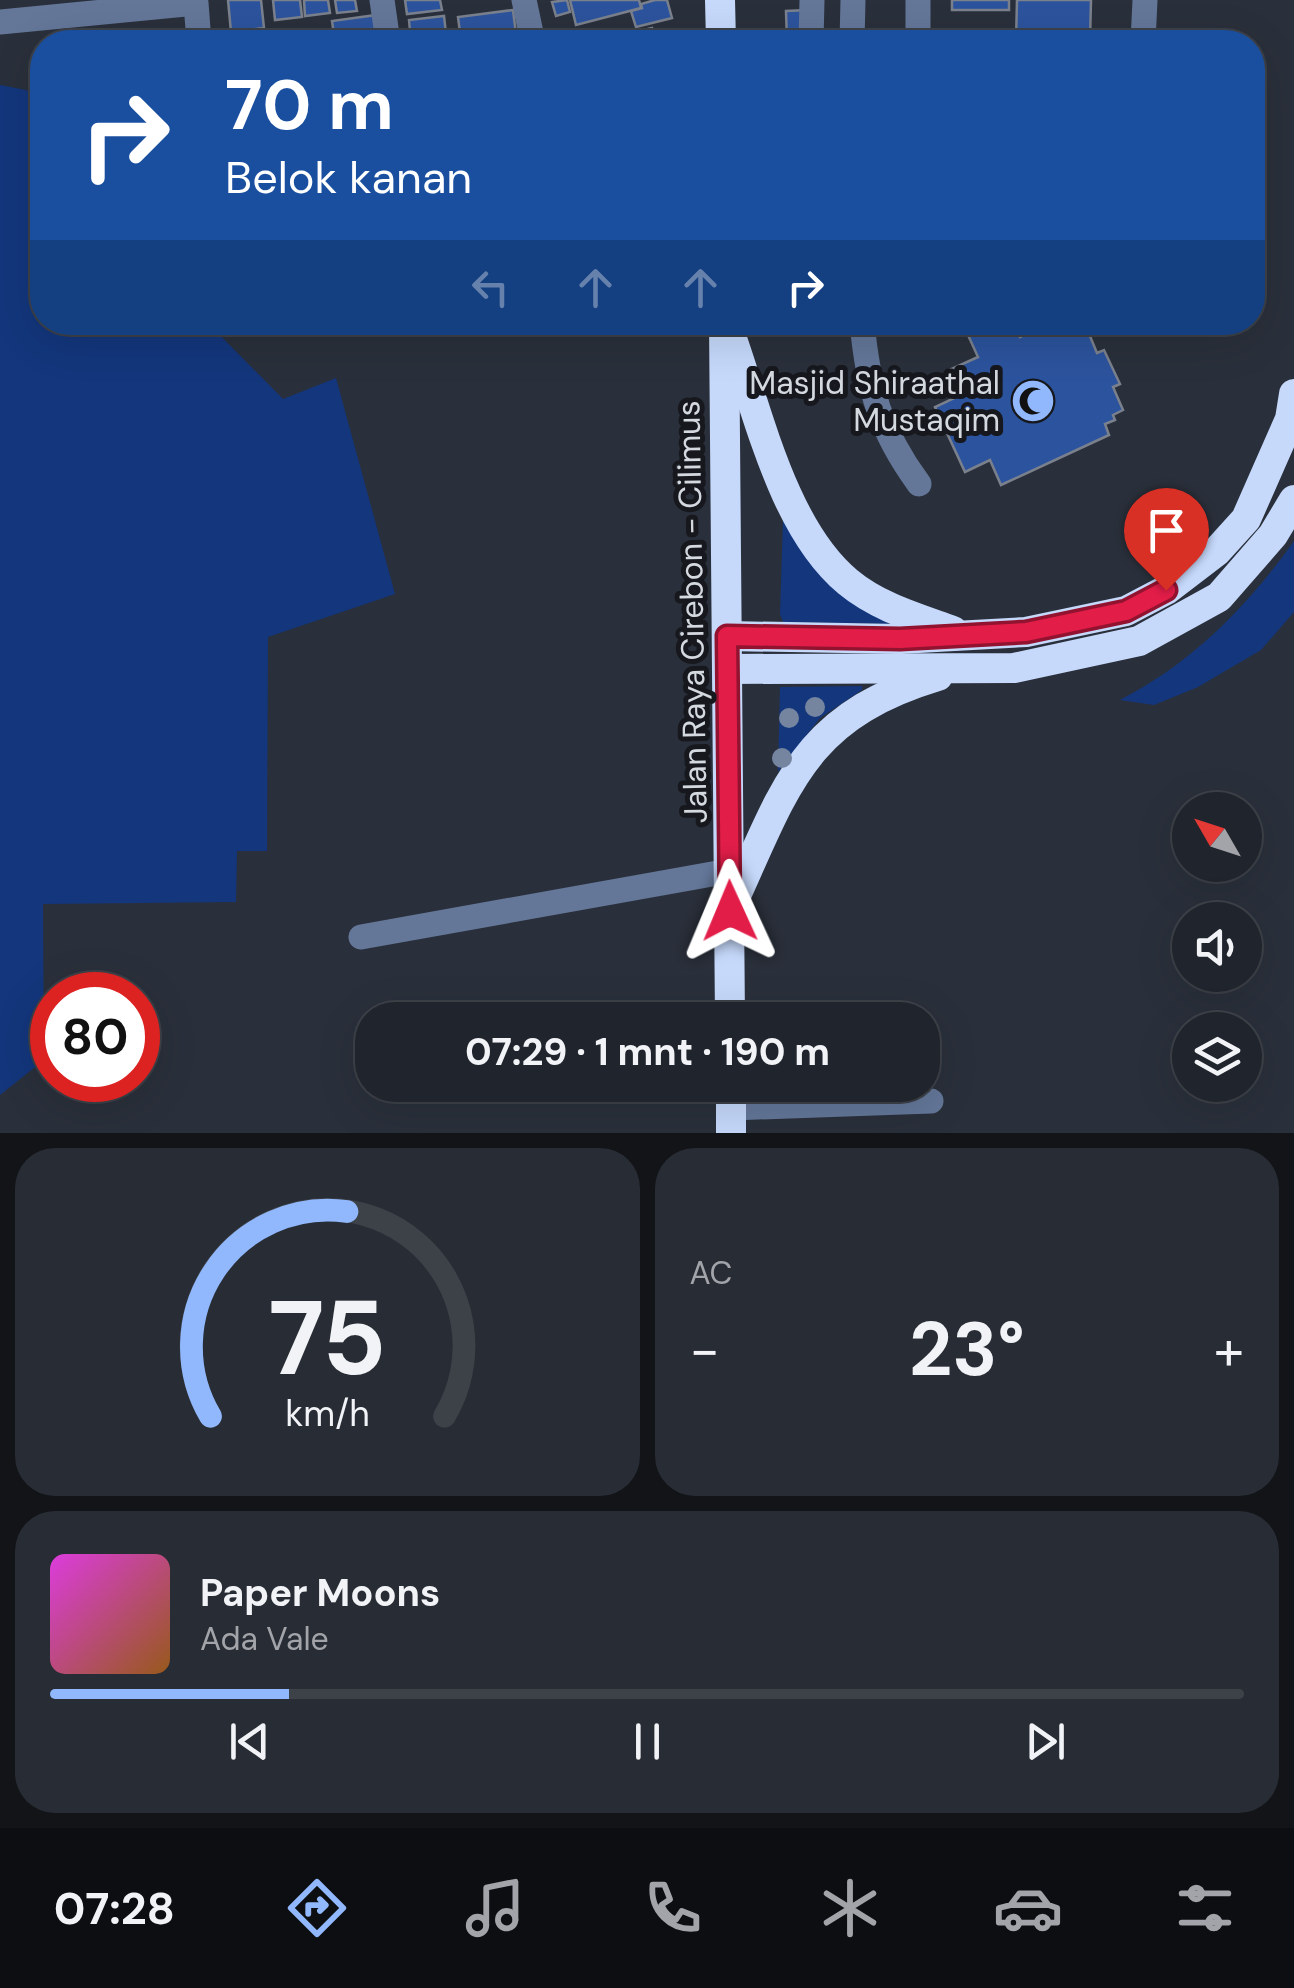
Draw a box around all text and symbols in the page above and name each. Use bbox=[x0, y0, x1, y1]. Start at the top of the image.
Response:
text: 70 m bbox=[225, 60, 394, 151]
icon: right bbox=[60, 70, 190, 200]
text: Belok kanan bbox=[225, 148, 472, 207]
icon: left bbox=[463, 260, 518, 315]
icon: ahead bbox=[568, 260, 623, 315]
icon: ahead bbox=[673, 260, 728, 315]
icon: right bbox=[778, 260, 833, 315]
place label: Masjid Shiraathal Mustaqim bbox=[749, 362, 1000, 441]
mosque icon: Masjid Shiraathal Mustaqim bbox=[1010, 378, 1056, 424]
street label: Jalan Raya Cirebon - Cilimus bbox=[667, 400, 717, 824]
pin bbox=[1124, 488, 1209, 591]
icon: arrive bbox=[1139, 503, 1194, 558]
north arrow bbox=[1172, 792, 1262, 882]
map controls bbox=[1172, 792, 1262, 1102]
position arrow bbox=[678, 859, 782, 963]
button: sound bbox=[1172, 902, 1262, 992]
speed limit sign: 80 bbox=[30, 972, 160, 1102]
button: layers bbox=[1172, 1012, 1262, 1102]
text: 07:29 · 1 mnt · 190 m bbox=[465, 1027, 830, 1077]
text: AC bbox=[690, 1252, 732, 1294]
text: 75 bbox=[268, 1271, 386, 1406]
text: 23° bbox=[909, 1301, 1025, 1398]
text: − bbox=[690, 1314, 720, 1386]
text: + bbox=[1214, 1314, 1244, 1386]
text: km/h bbox=[285, 1391, 369, 1437]
text: Paper Moons bbox=[200, 1568, 440, 1618]
text: Ada Vale bbox=[200, 1618, 329, 1660]
icon: previous bbox=[222, 1714, 277, 1769]
icon: pause bbox=[620, 1714, 675, 1769]
icon: next bbox=[1018, 1714, 1073, 1769]
icon: directions bbox=[282, 1873, 352, 1943]
icon: music bbox=[460, 1873, 530, 1943]
icon: phone bbox=[638, 1873, 708, 1943]
icon: climate bbox=[815, 1873, 885, 1943]
icon: car bbox=[993, 1873, 1063, 1943]
icon: filters bbox=[1170, 1873, 1240, 1943]
text: 07:28 bbox=[54, 1879, 175, 1938]

